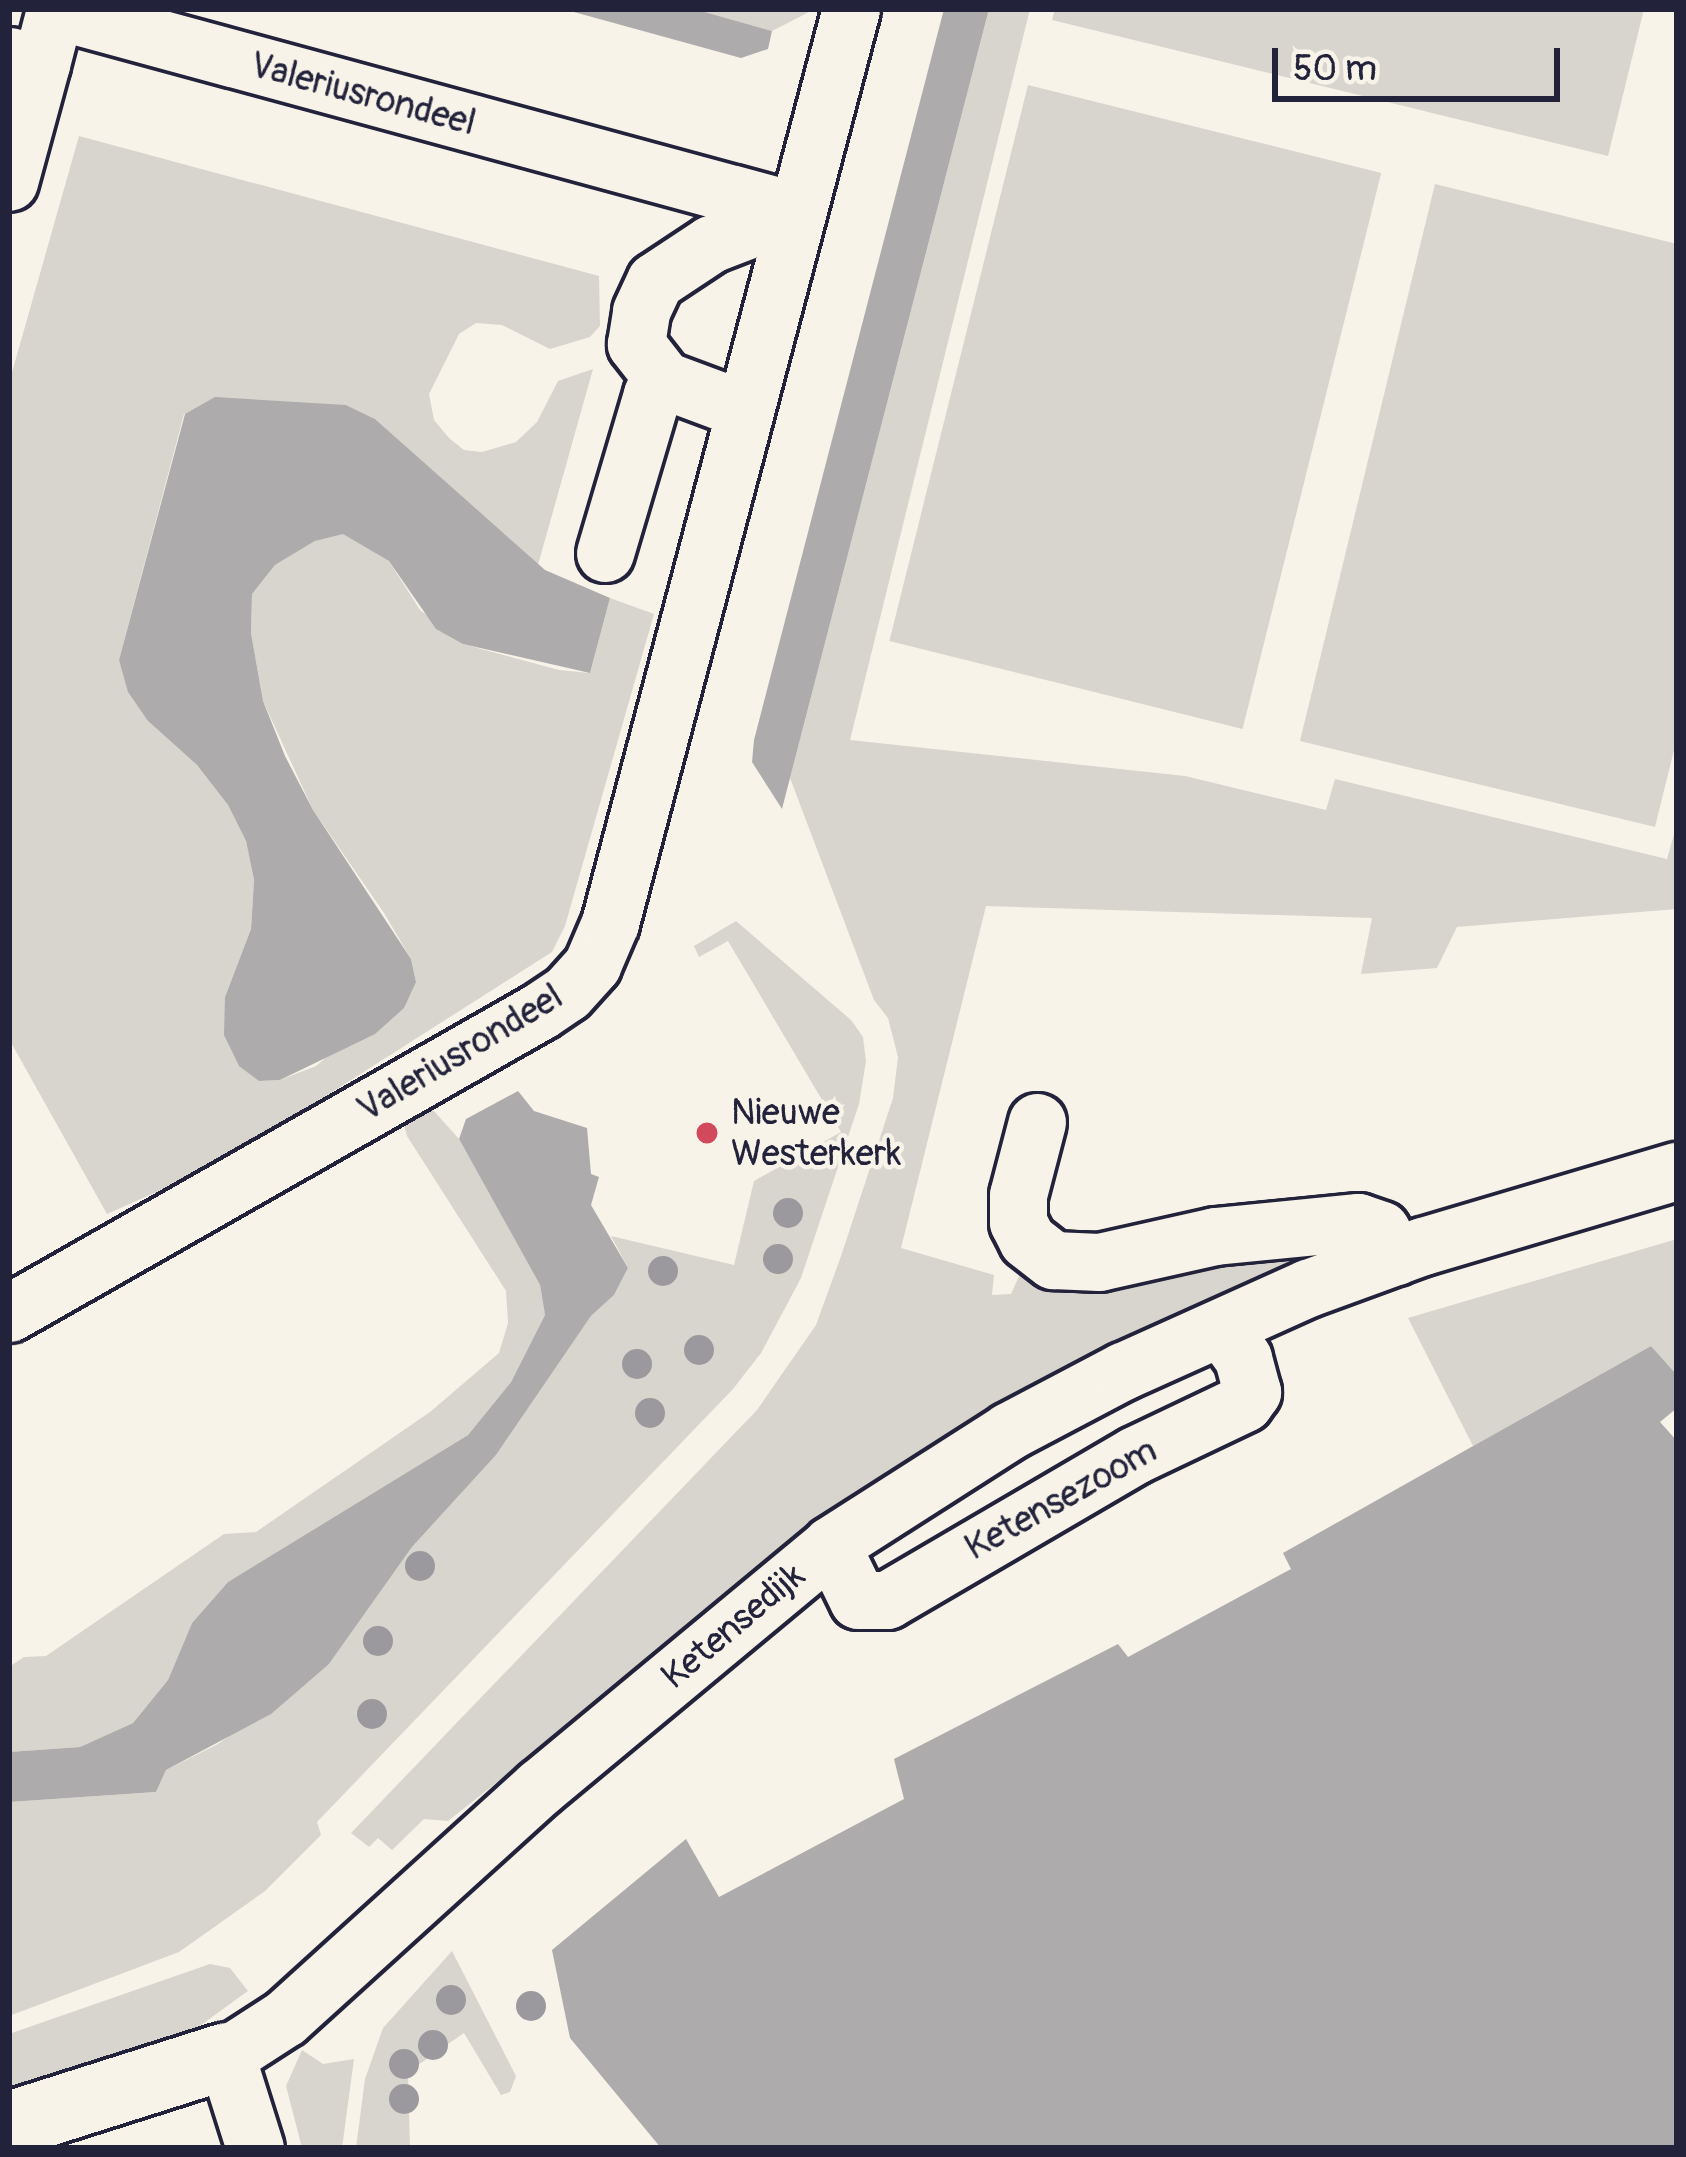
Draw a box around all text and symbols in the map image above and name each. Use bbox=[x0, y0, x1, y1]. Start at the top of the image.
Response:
scale bar bbox=[1278, 24, 1566, 98]
street label: Valeriusrondeel bbox=[246, 43, 480, 145]
text: 50 m bbox=[1293, 46, 1377, 91]
street label: Valeriusrondeel bbox=[350, 975, 570, 1131]
place label: Nieuwe Westerkerk bbox=[731, 1090, 901, 1175]
marker: Nieuwe Westerkerk bbox=[694, 1120, 720, 1146]
street label: Ketensezoom bbox=[957, 1429, 1165, 1569]
street label: Ketensedijk bbox=[653, 1554, 813, 1698]

